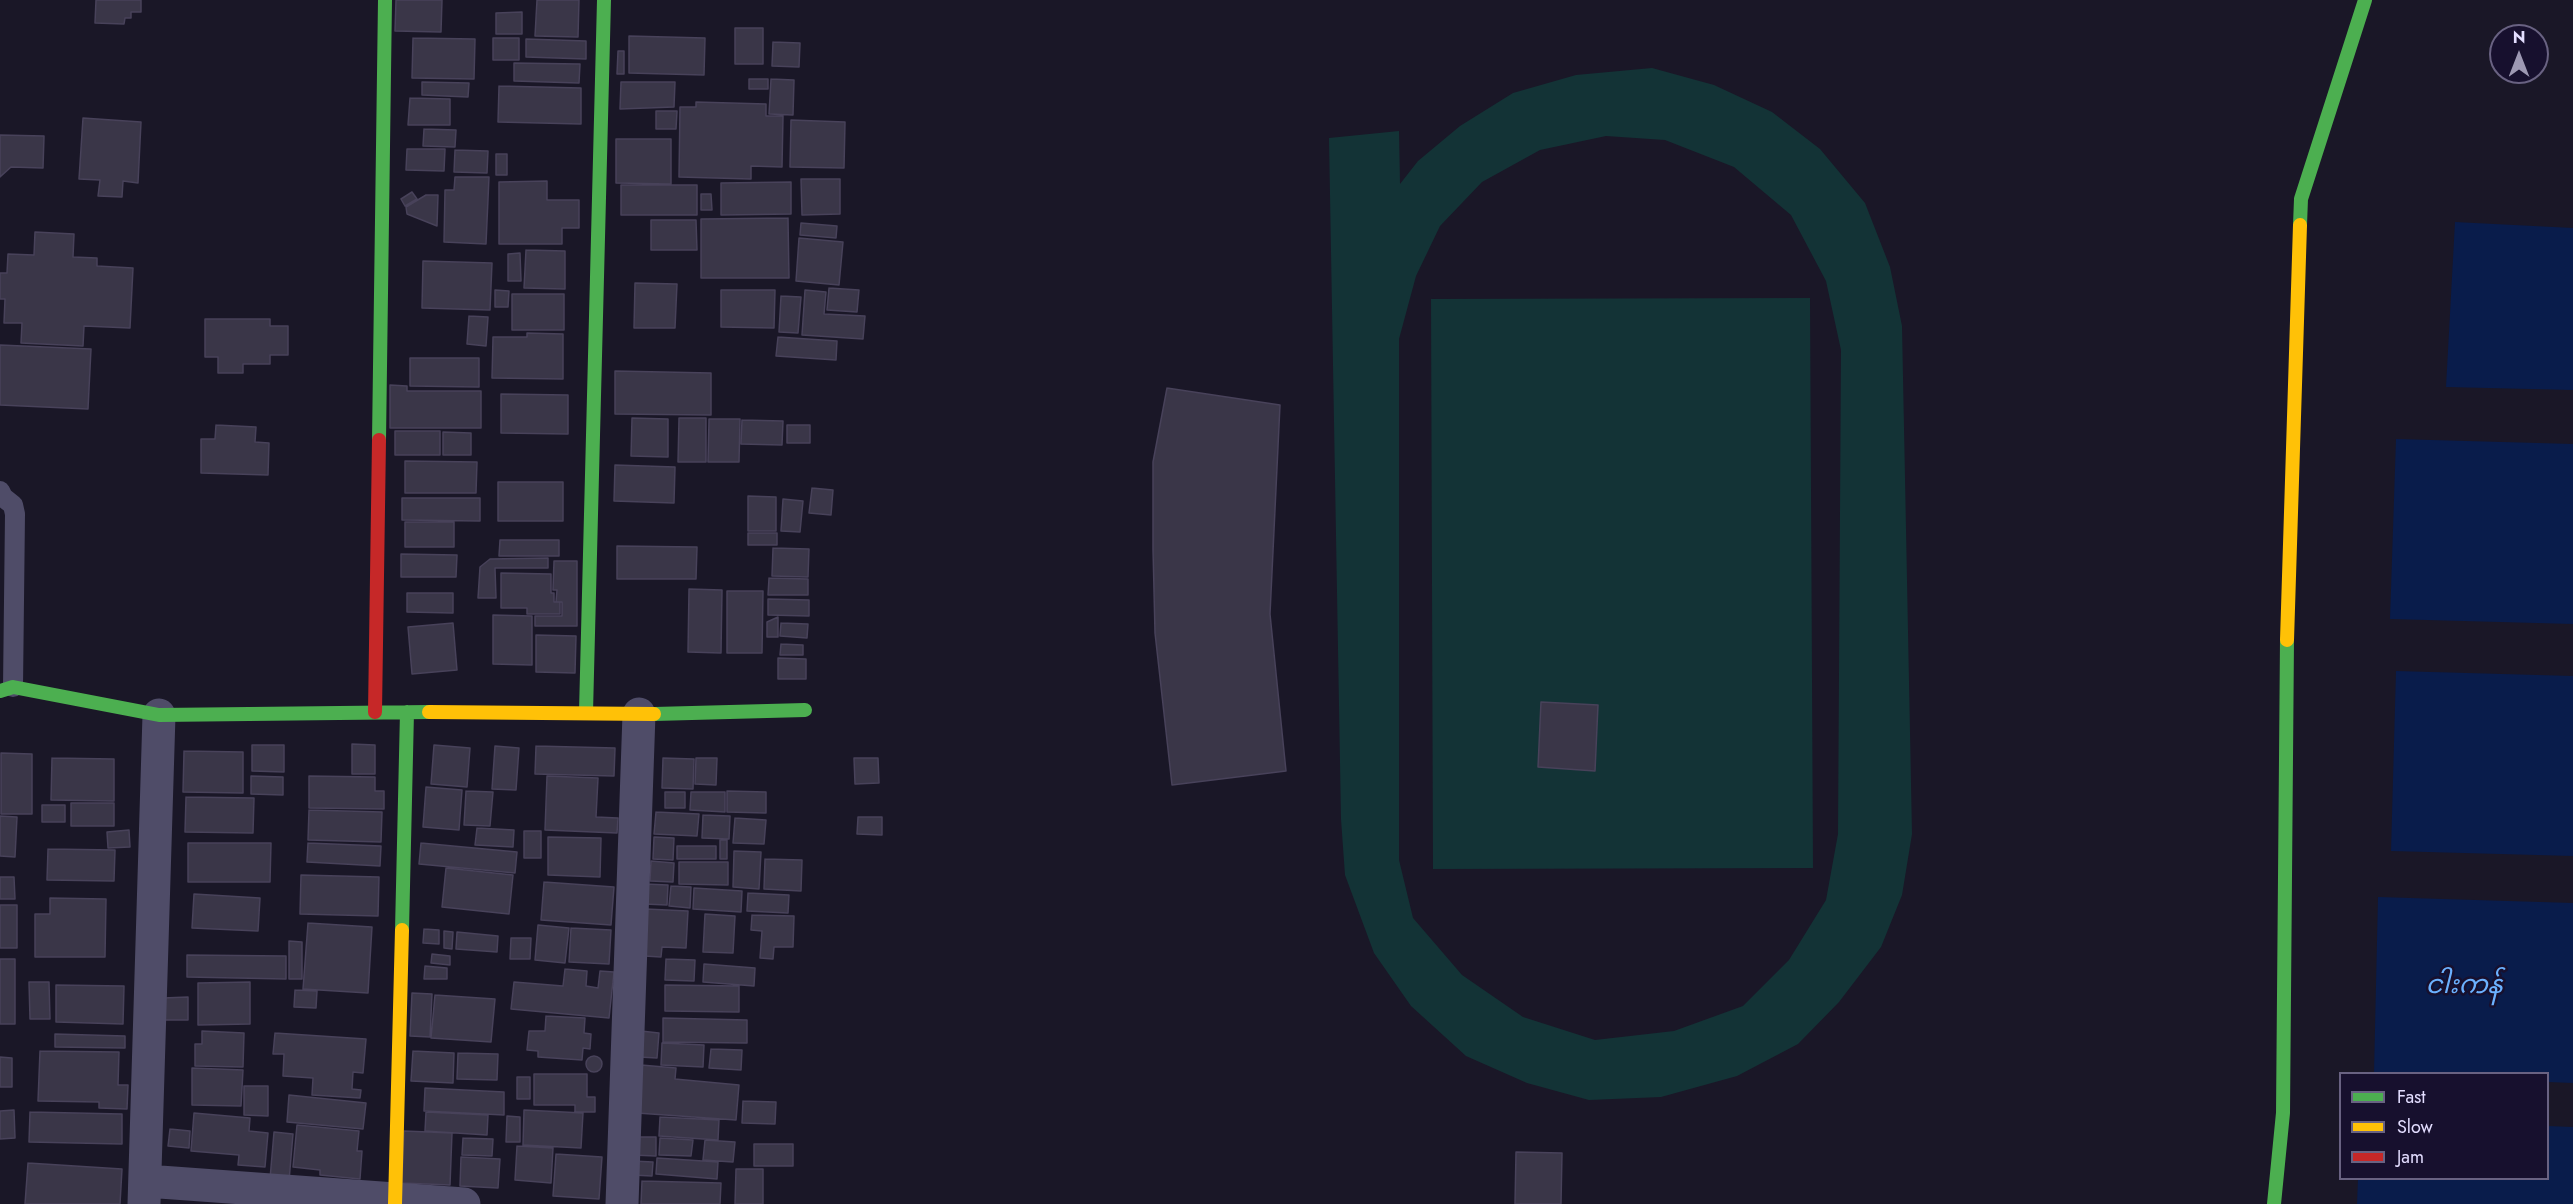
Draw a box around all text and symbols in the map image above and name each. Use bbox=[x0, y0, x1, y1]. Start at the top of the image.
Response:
north arrow bbox=[2489, 24, 2549, 84]
text: N bbox=[2513, 26, 2525, 49]
water label: ငါးကန် bbox=[2426, 971, 2502, 1003]
legend bbox=[2339, 1072, 2549, 1180]
text: Fast bbox=[2397, 1084, 2426, 1110]
text: Slow bbox=[2397, 1114, 2433, 1140]
text: Jam bbox=[2397, 1144, 2424, 1170]

